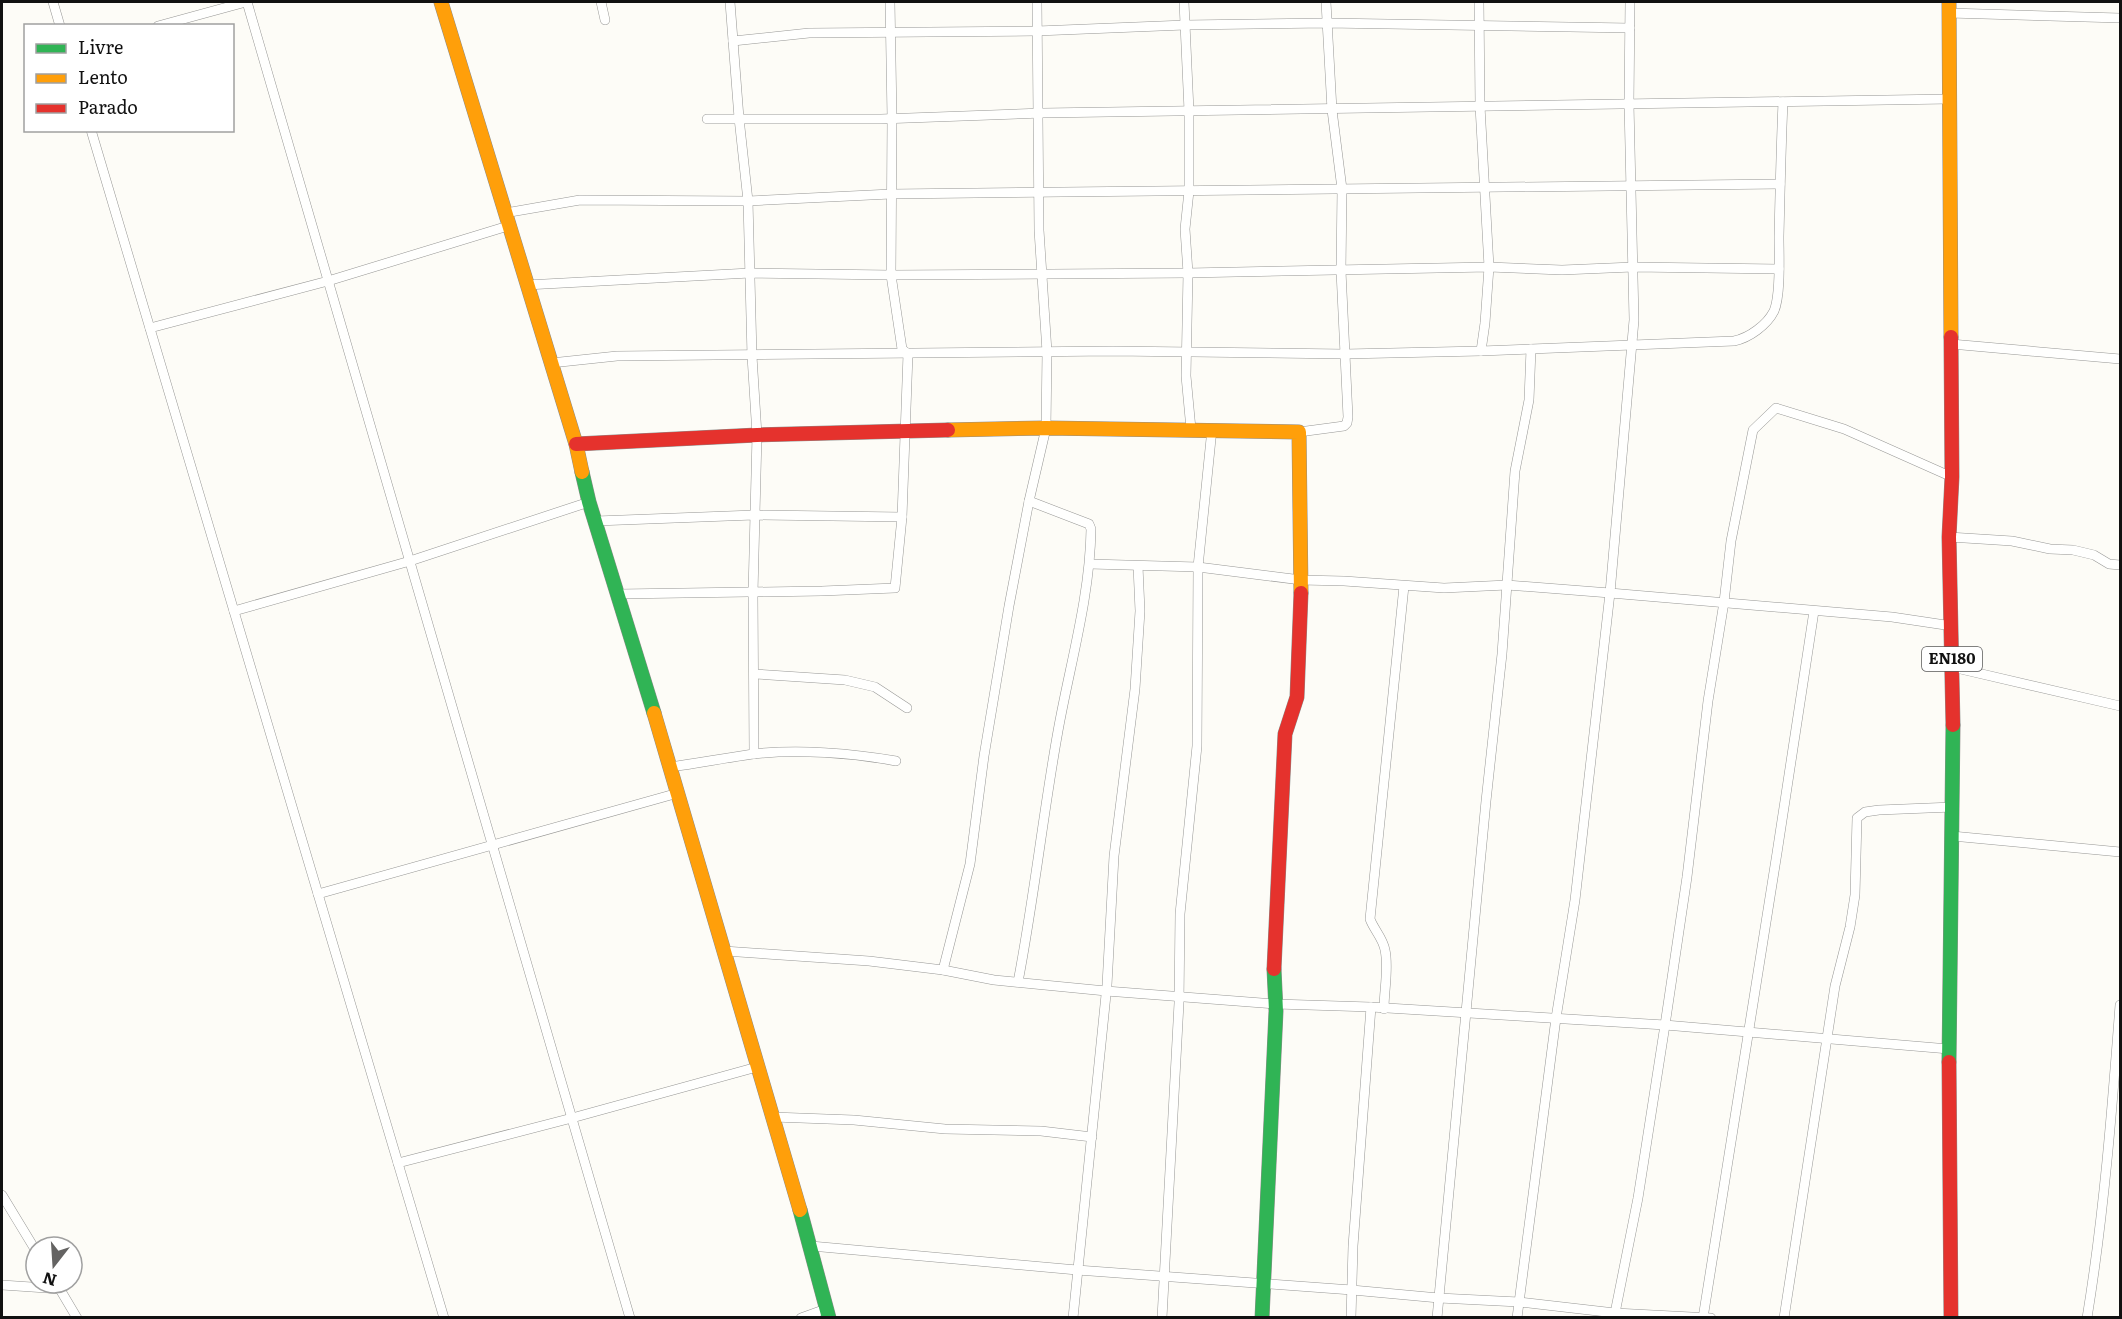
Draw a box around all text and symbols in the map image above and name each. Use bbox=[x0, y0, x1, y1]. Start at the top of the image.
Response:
legend bbox=[24, 24, 234, 132]
text: Livre bbox=[78, 33, 123, 60]
text: Lento bbox=[78, 63, 128, 90]
text: Parado bbox=[78, 93, 138, 120]
road number: EN180 bbox=[1922, 647, 1982, 671]
north arrow bbox=[24, 1235, 84, 1295]
text: N bbox=[39, 1267, 59, 1294]

